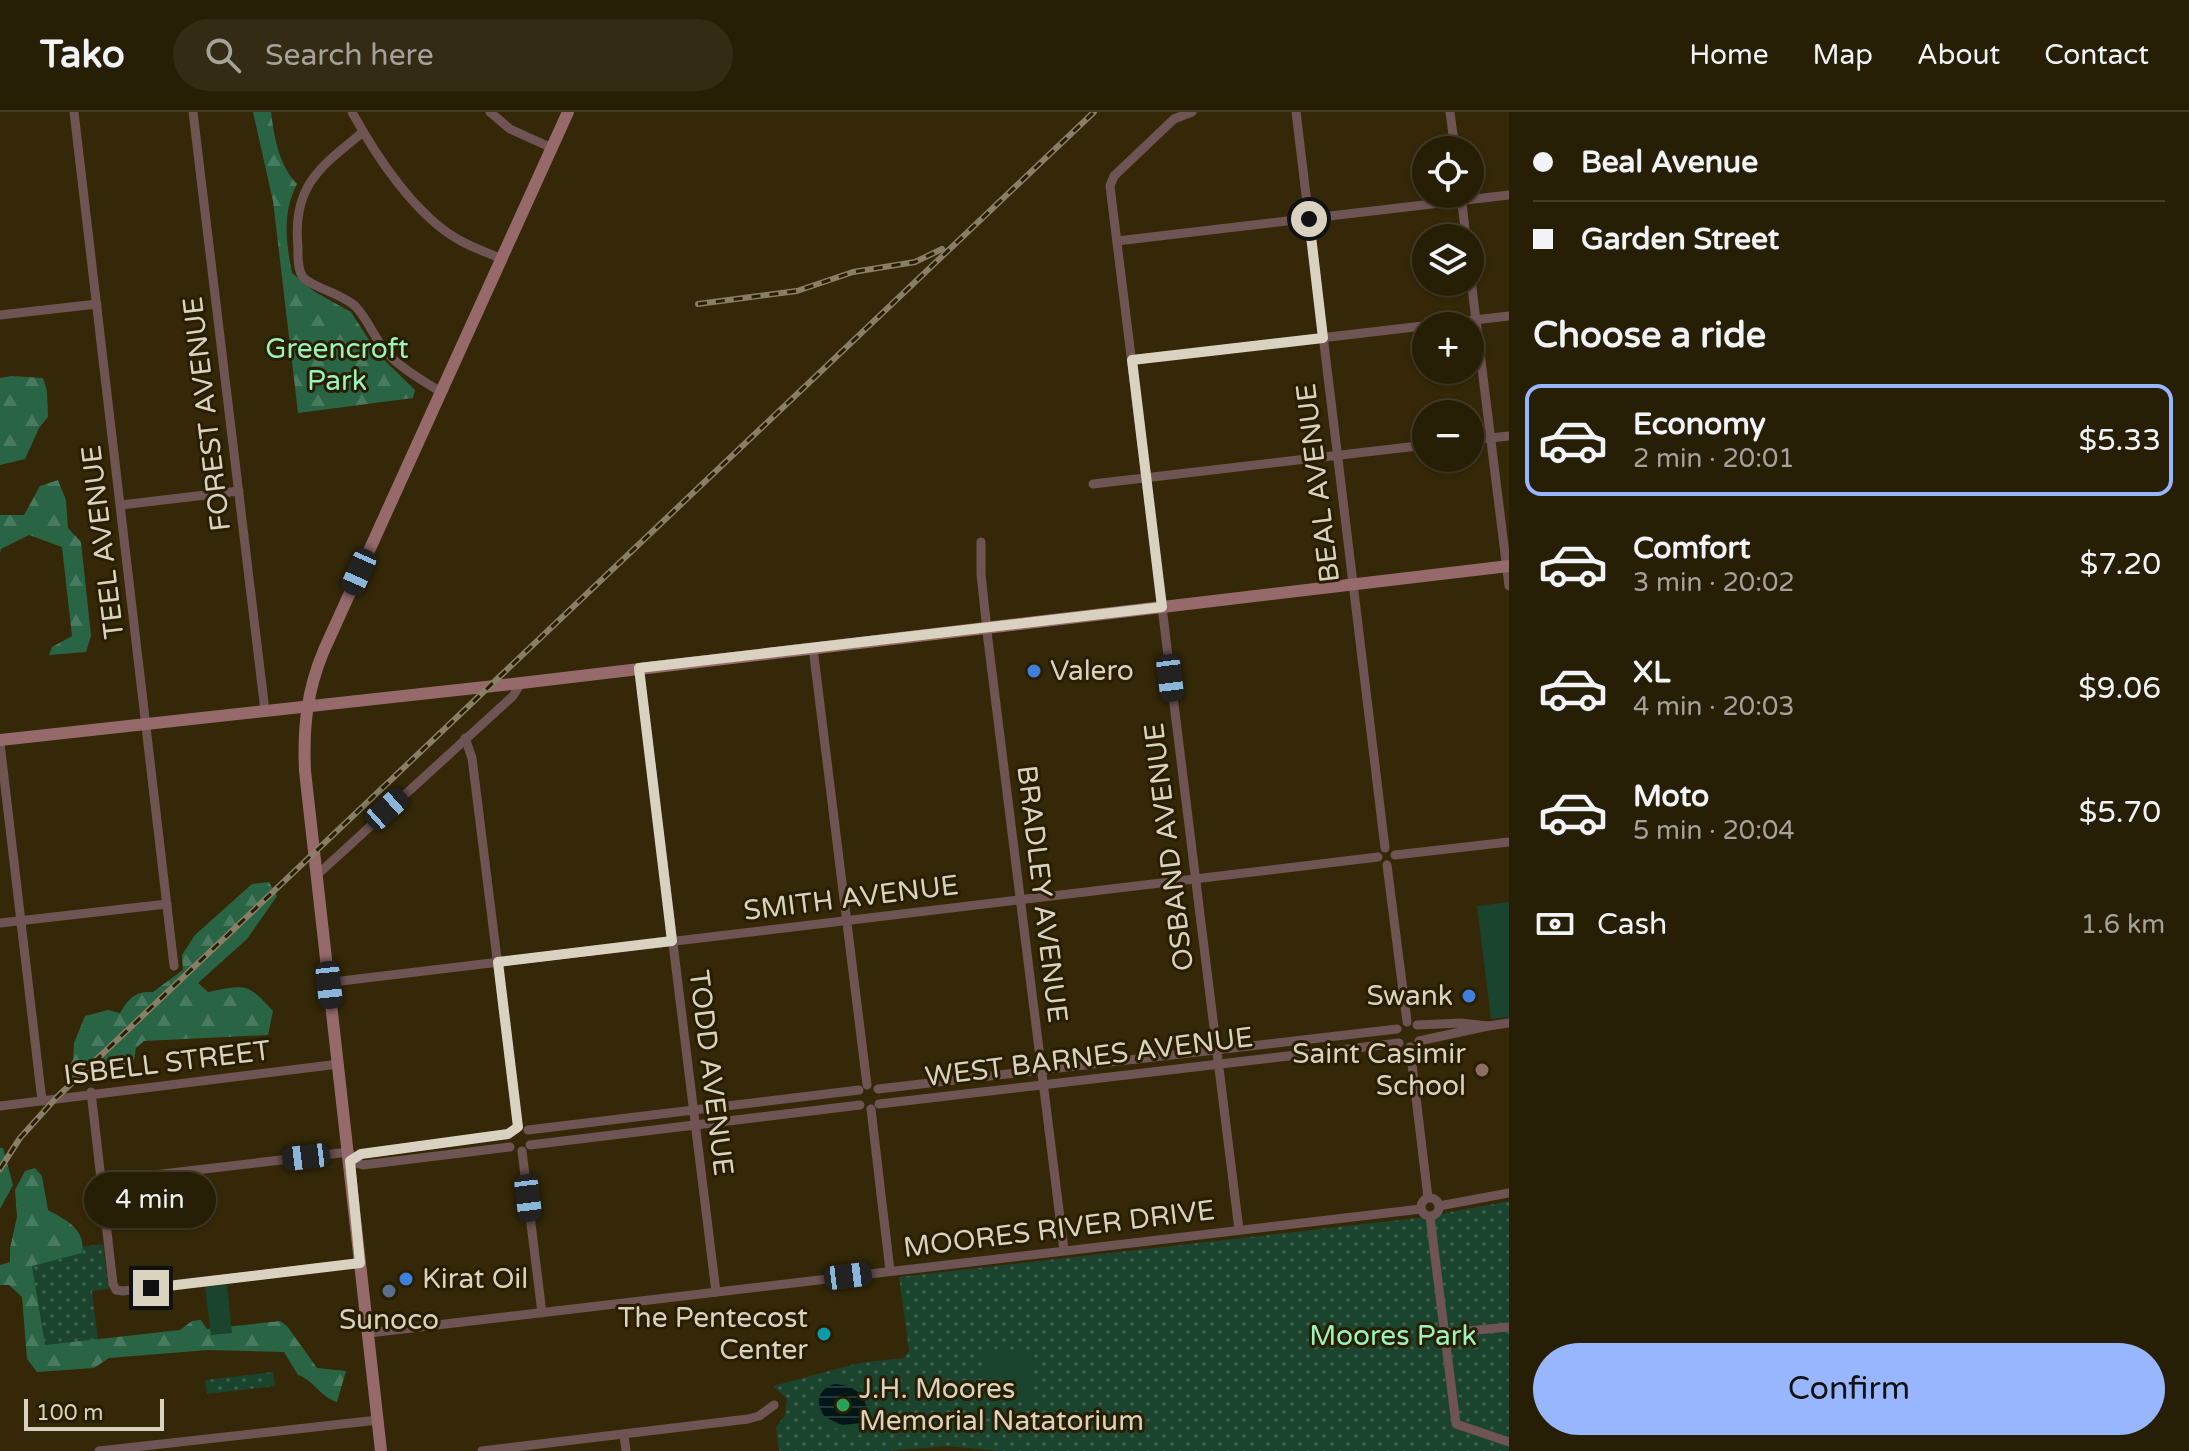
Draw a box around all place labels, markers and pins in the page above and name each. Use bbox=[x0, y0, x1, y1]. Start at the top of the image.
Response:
place label: Valero bbox=[1050, 654, 1134, 688]
marker: Valero bbox=[1025, 662, 1043, 680]
place label: Swank bbox=[1367, 979, 1453, 1013]
marker: Swank bbox=[1460, 987, 1478, 1005]
place label: Saint Casimir School bbox=[1292, 1037, 1466, 1103]
marker: Saint Casimir School bbox=[1473, 1061, 1491, 1079]
place label: Kirat Oil bbox=[422, 1262, 528, 1296]
marker: Kirat Oil bbox=[397, 1270, 415, 1288]
marker: Sunoco bbox=[380, 1282, 398, 1300]
place label: The Pentecost Center bbox=[618, 1301, 808, 1367]
place label: Sunoco bbox=[339, 1303, 439, 1337]
marker: The Pentecost Center bbox=[815, 1325, 833, 1343]
place label: J.H. Moores Memorial Natatorium bbox=[859, 1372, 1144, 1438]
marker: J.H. Moores Memorial Natatorium bbox=[834, 1396, 852, 1414]

